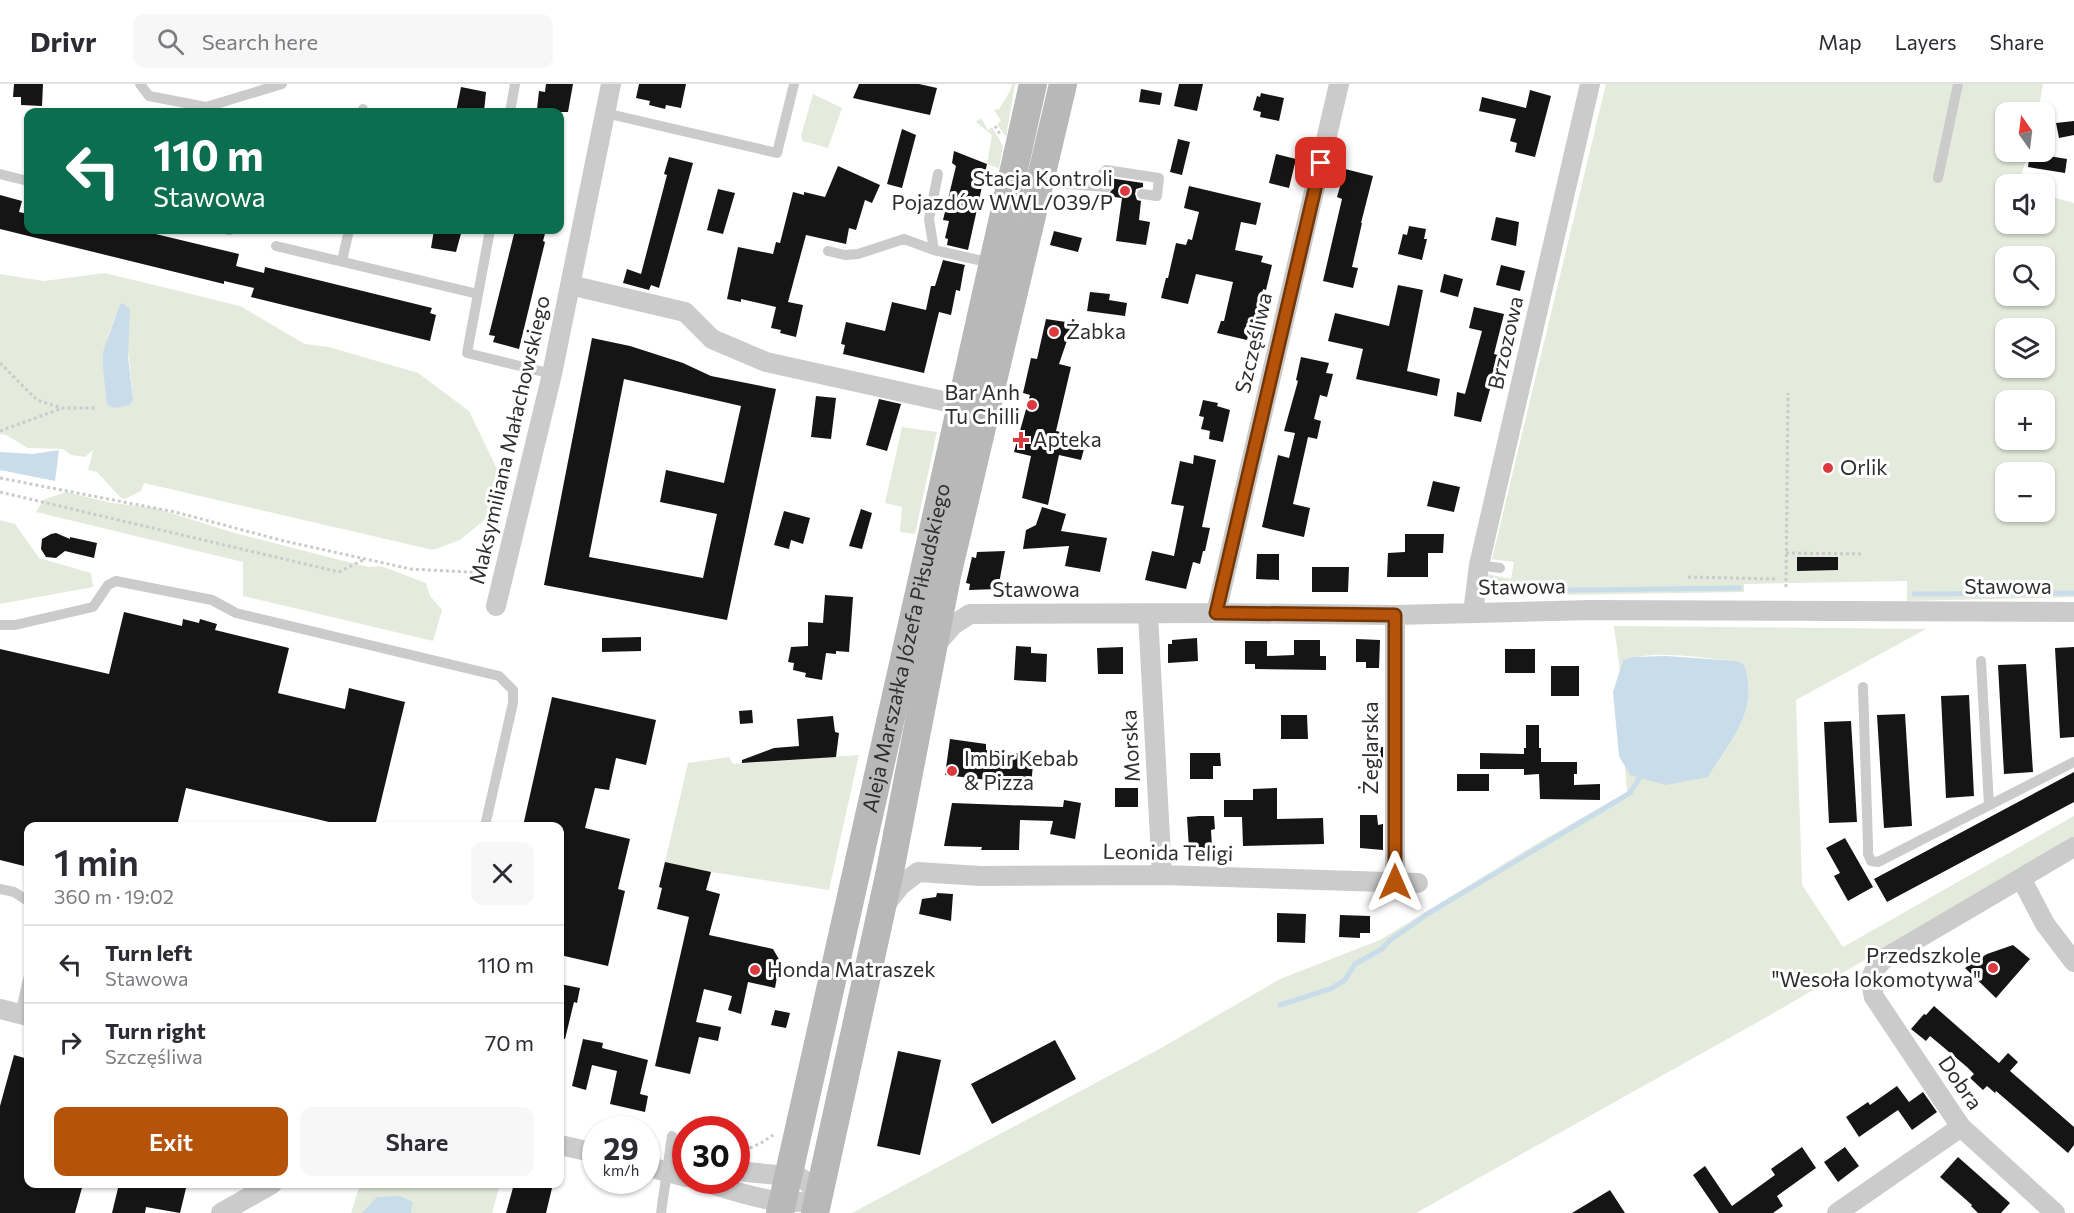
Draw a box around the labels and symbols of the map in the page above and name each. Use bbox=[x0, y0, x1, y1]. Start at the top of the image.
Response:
north arrow bbox=[1995, 102, 2055, 162]
pin bbox=[1295, 137, 1346, 188]
place label: Stacja Kontroli Pojazdów WWL/039/P bbox=[892, 165, 1113, 214]
marker: Stacja Kontroli Pojazdów WWL/039/P bbox=[1118, 184, 1132, 198]
street label: Szczęśliwa bbox=[1229, 290, 1276, 395]
street label: Maksymiliana Małachowskiego bbox=[463, 293, 554, 586]
street label: Brzozowa bbox=[1482, 294, 1527, 392]
place label: Żabka bbox=[1066, 318, 1126, 343]
marker: Żabka bbox=[1047, 325, 1061, 339]
place label: Bar Anh Tu Chilli bbox=[944, 379, 1020, 428]
marker: Bar Anh Tu Chilli bbox=[1025, 398, 1039, 412]
place label: Apteka bbox=[1033, 426, 1102, 451]
marker: Apteka bbox=[1014, 433, 1028, 447]
place label: Orlik bbox=[1840, 454, 1888, 479]
marker: Orlik bbox=[1821, 461, 1835, 475]
street label: Aleja Marszałka Józefa Piłsudskiego bbox=[856, 481, 954, 815]
street label: Stawowa bbox=[1478, 572, 1566, 599]
street label: Stawowa bbox=[1964, 573, 2052, 598]
street label: Stawowa bbox=[992, 576, 1080, 601]
street label: Żeglarska bbox=[1357, 702, 1382, 794]
street label: Morska bbox=[1115, 709, 1144, 783]
place label: Imbir Kebab & Pizza bbox=[964, 745, 1079, 794]
marker: Imbir Kebab & Pizza bbox=[945, 764, 959, 778]
street label: Leonida Teligi bbox=[1102, 838, 1234, 865]
position arrow bbox=[1363, 850, 1427, 914]
place label: Przedszkole "Wesoła lokomotywa" bbox=[1772, 942, 1981, 991]
place label: Honda Matraszek bbox=[767, 956, 936, 981]
marker: Przedszkole "Wesoła lokomotywa" bbox=[1986, 961, 2000, 975]
marker: Honda Matraszek bbox=[748, 963, 762, 977]
street label: Dobra bbox=[1934, 1051, 1989, 1114]
speed limit sign: 30 bbox=[672, 1116, 750, 1194]

